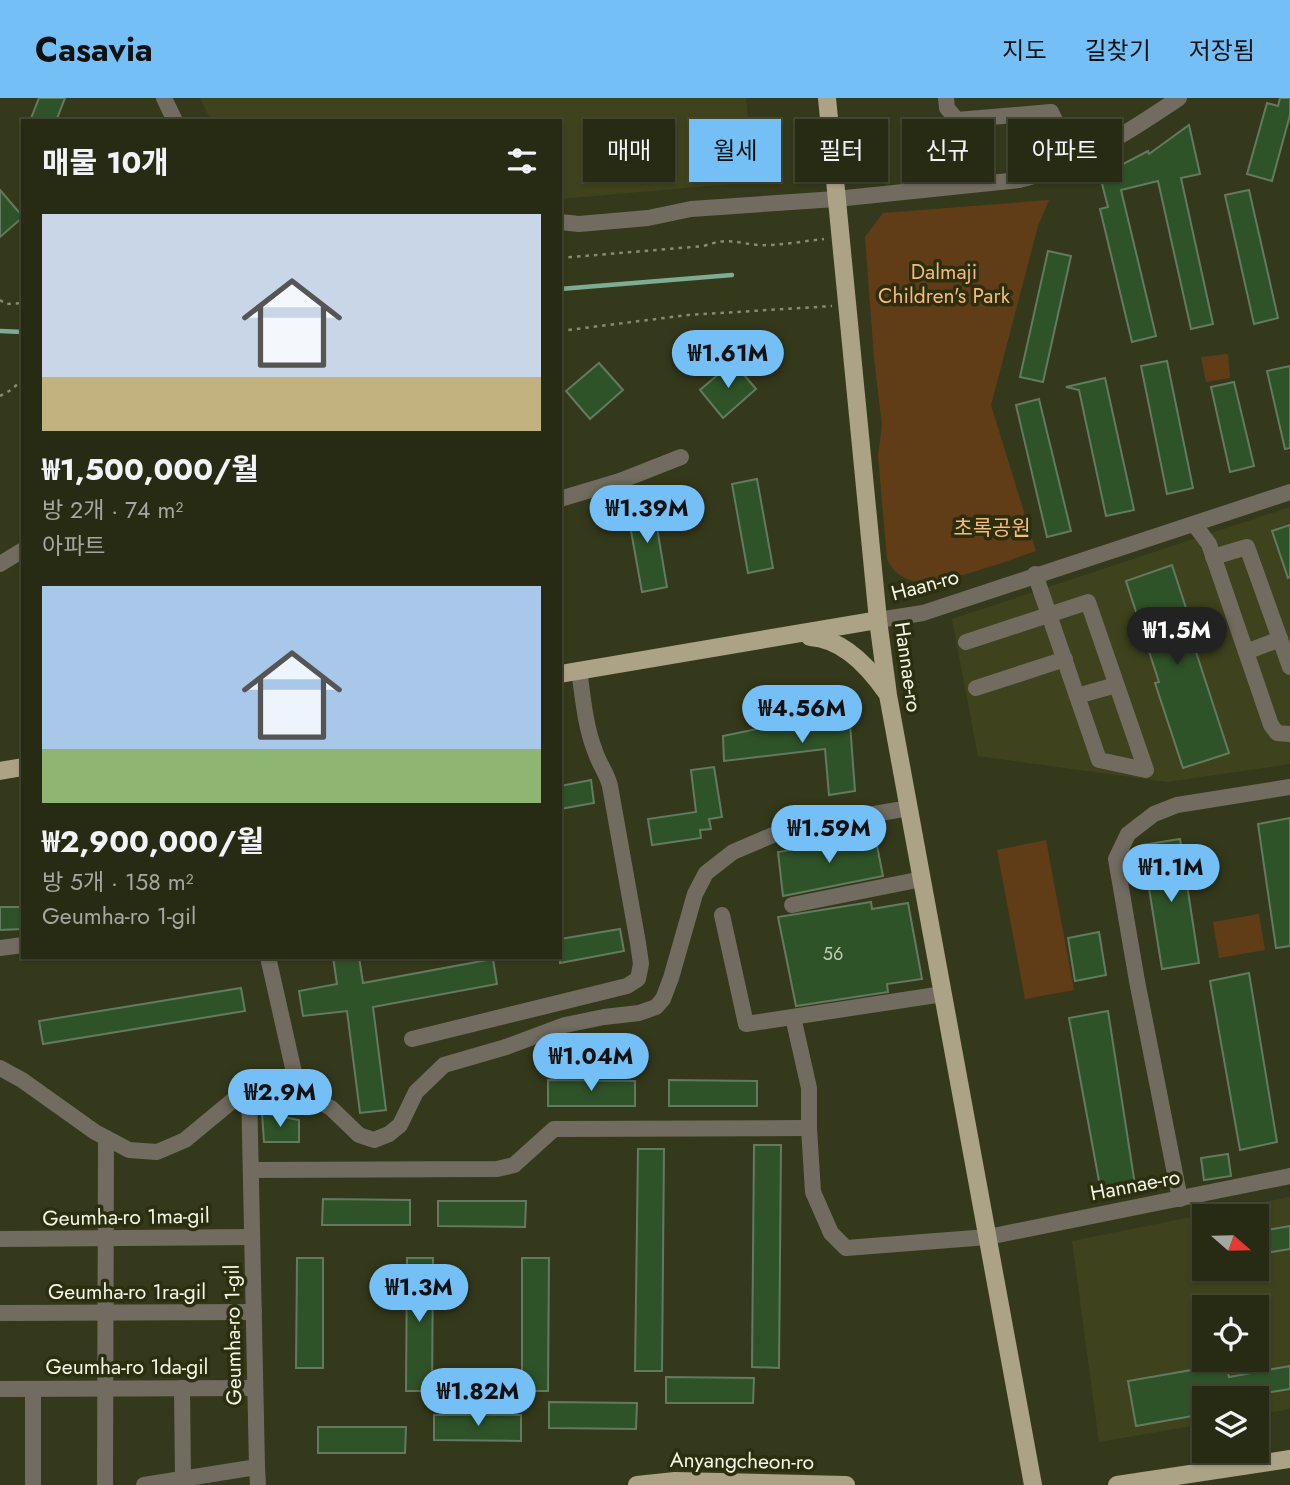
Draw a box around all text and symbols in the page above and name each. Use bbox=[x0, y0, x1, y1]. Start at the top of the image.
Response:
text: Casavia bbox=[35, 26, 153, 73]
text: 지도 bbox=[1002, 33, 1047, 68]
text: 길찾기 bbox=[1085, 33, 1151, 68]
text: 저장됨 bbox=[1189, 33, 1255, 68]
chip: 매매 bbox=[583, 119, 675, 182]
chip: 월세 bbox=[689, 119, 781, 182]
chip: 필터 bbox=[795, 119, 888, 182]
chip: 신규 bbox=[902, 119, 994, 182]
chip: 아파트 bbox=[1008, 119, 1122, 182]
text: 매물 10개 bbox=[42, 141, 169, 184]
icon: filters bbox=[503, 142, 541, 180]
park label: Dalmaji Children's Park bbox=[878, 257, 1011, 311]
icon: home bbox=[229, 260, 355, 386]
pin: ₩1.61M bbox=[671, 330, 785, 390]
text: ₩1.61M bbox=[688, 336, 768, 370]
text: ₩1,500,000/월 bbox=[42, 448, 259, 491]
pin: ₩1.39M bbox=[590, 486, 704, 545]
text: ₩1.39M bbox=[606, 491, 688, 525]
text: 방 2개 · 74 m² bbox=[42, 493, 183, 527]
park label: 초록공원 bbox=[953, 513, 1031, 543]
text: 아파트 bbox=[42, 529, 105, 563]
street label: Haan-ro bbox=[888, 562, 962, 608]
pin: ₩1.5M bbox=[1128, 608, 1226, 667]
text: ₩1.5M bbox=[1143, 613, 1211, 647]
street label: Hannae-ro bbox=[887, 620, 929, 714]
icon: home bbox=[229, 632, 355, 758]
pin: ₩4.56M bbox=[745, 686, 859, 745]
text: ₩4.56M bbox=[758, 691, 846, 725]
pin: ₩1.59M bbox=[772, 806, 886, 865]
text: ₩1.59M bbox=[787, 811, 871, 845]
text: ₩2,900,000/월 bbox=[42, 820, 264, 863]
pin: ₩1.1M bbox=[1122, 844, 1220, 904]
text: ₩1.1M bbox=[1139, 850, 1203, 884]
text: 방 5개 · 158 m² bbox=[42, 865, 194, 899]
text: Geumha-ro 1-gil bbox=[42, 899, 196, 933]
house number: 56 bbox=[823, 941, 843, 967]
pin: ₩1.04M bbox=[534, 1034, 648, 1093]
text: ₩1.04M bbox=[549, 1039, 633, 1073]
pin: ₩2.9M bbox=[231, 1070, 329, 1129]
text: ₩2.9M bbox=[244, 1075, 316, 1109]
street label: Hannae-ro bbox=[1088, 1162, 1182, 1208]
street label: Geumha-ro 1ma-gil bbox=[42, 1201, 210, 1233]
north arrow bbox=[1192, 1204, 1269, 1281]
map controls bbox=[1192, 1204, 1269, 1463]
street label: Geumha-ro 1-gil bbox=[217, 1264, 249, 1406]
pin: ₩1.3M bbox=[370, 1264, 468, 1324]
text: ₩1.3M bbox=[385, 1270, 453, 1304]
street label: Geumha-ro 1ra-gil bbox=[48, 1277, 206, 1307]
button: locate bbox=[1192, 1295, 1269, 1372]
street label: Geumha-ro 1da-gil bbox=[46, 1352, 208, 1382]
pin: ₩1.82M bbox=[421, 1368, 535, 1428]
text: ₩1.82M bbox=[437, 1374, 519, 1408]
button: layers bbox=[1192, 1386, 1269, 1463]
street label: Anyangcheon-ro bbox=[670, 1445, 814, 1477]

